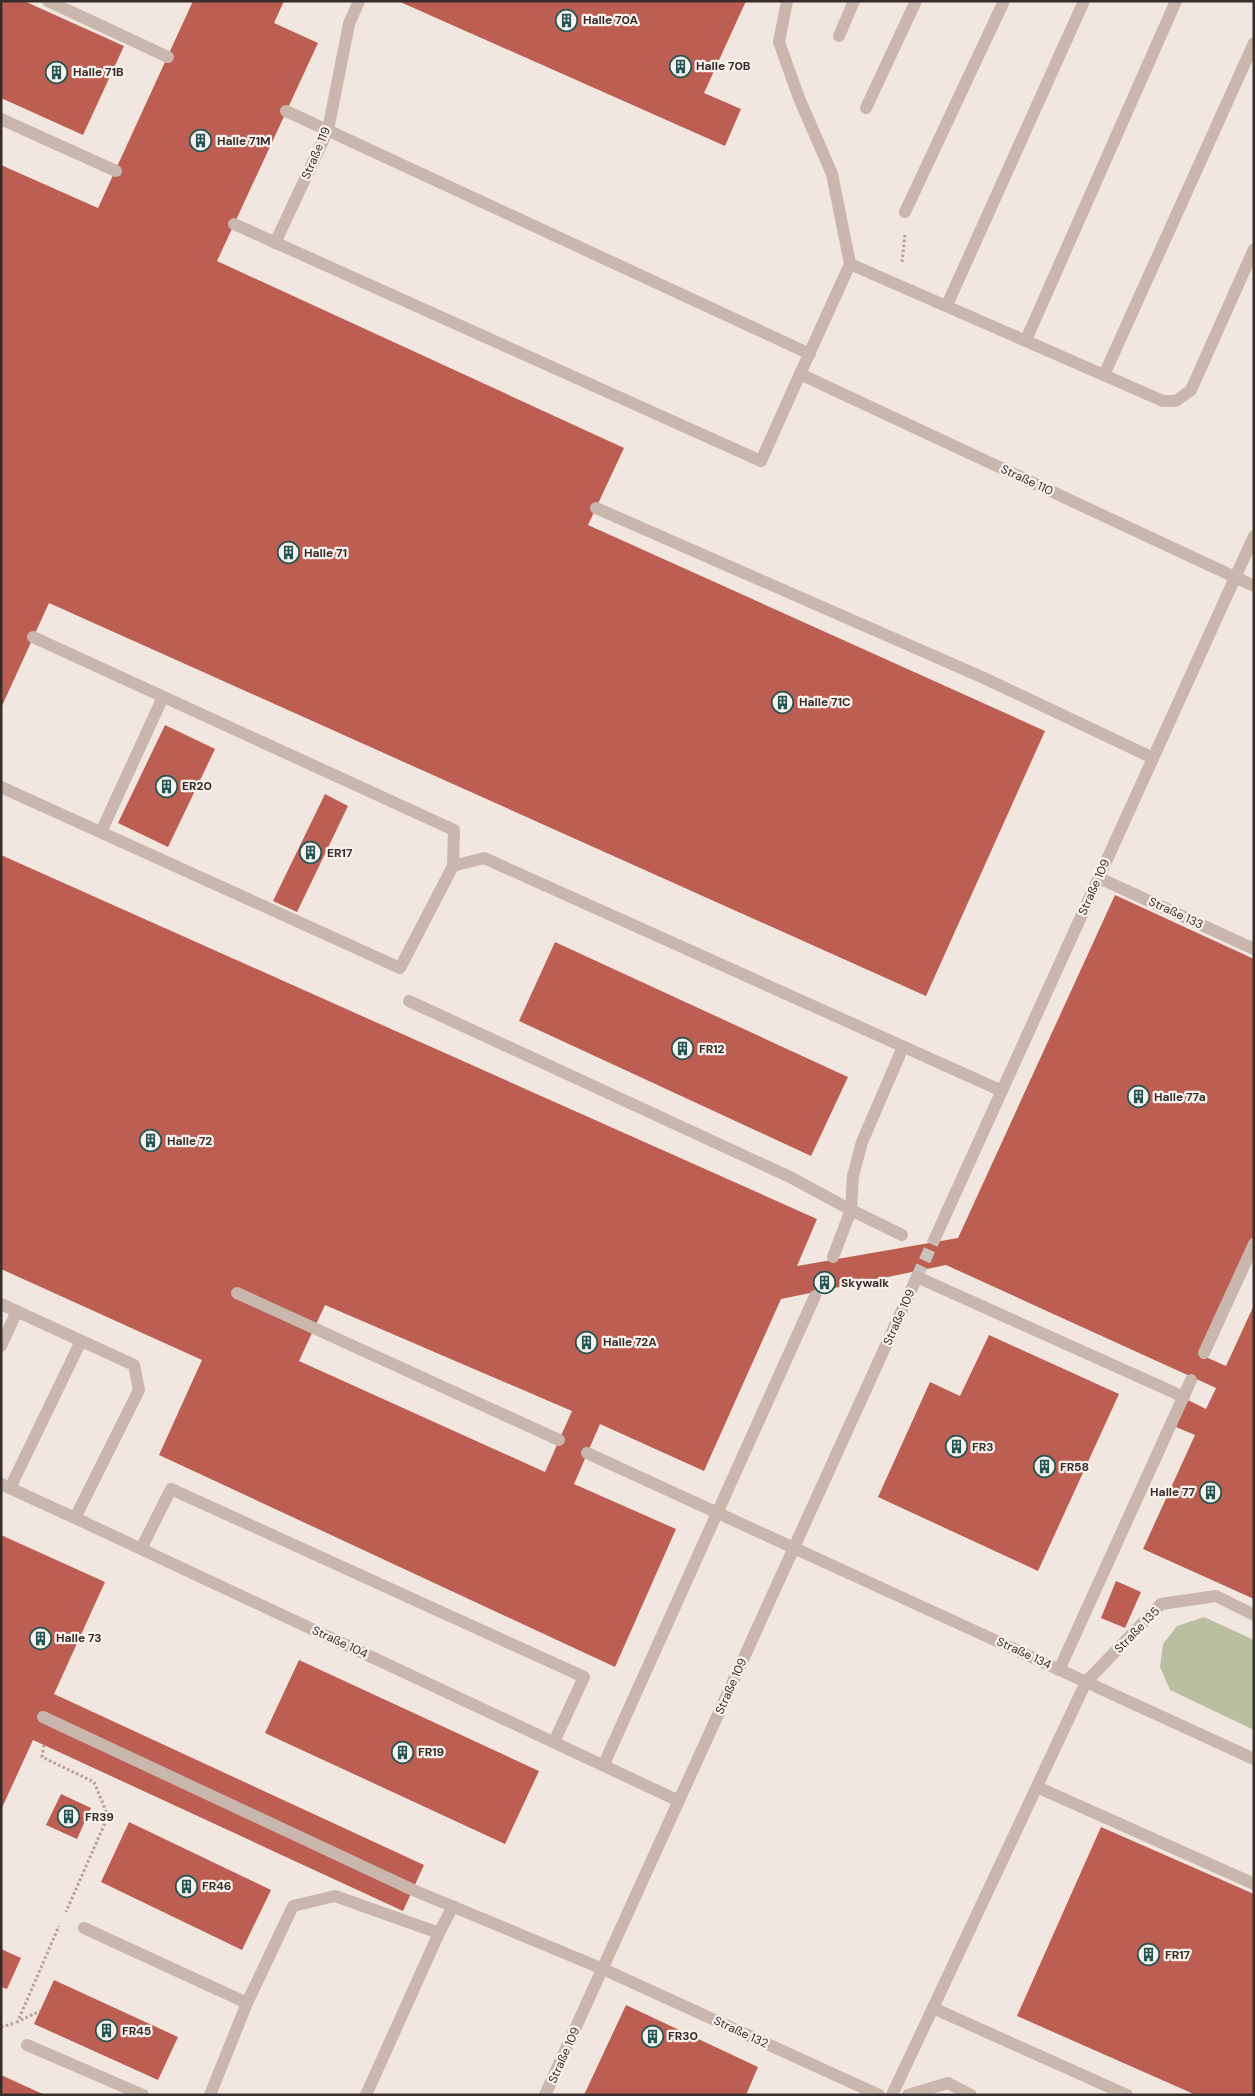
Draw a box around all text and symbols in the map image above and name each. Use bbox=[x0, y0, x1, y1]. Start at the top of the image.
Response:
building icon: Halle 70A bbox=[555, 8, 579, 32]
place label: Halle 70A bbox=[583, 12, 638, 28]
building icon: Halle 70B bbox=[668, 54, 692, 78]
place label: Halle 70B bbox=[696, 58, 751, 74]
building icon: Halle 71B bbox=[45, 60, 69, 84]
place label: Halle 71B bbox=[73, 64, 124, 80]
street label: Straße 119 bbox=[298, 124, 334, 182]
building icon: Halle 71M bbox=[189, 129, 213, 153]
place label: Halle 71M bbox=[217, 133, 271, 149]
street label: Straße 110 bbox=[998, 461, 1056, 499]
building icon: Halle 71 bbox=[276, 541, 300, 565]
place label: Halle 71 bbox=[304, 545, 347, 561]
building icon: Halle 71C bbox=[771, 690, 795, 714]
place label: Halle 71C bbox=[799, 694, 851, 710]
building icon: ER20 bbox=[154, 774, 178, 798]
place label: ER20 bbox=[182, 778, 212, 794]
building icon: ER17 bbox=[299, 841, 323, 865]
place label: ER17 bbox=[327, 845, 353, 861]
street label: Straße 109 bbox=[1075, 856, 1113, 918]
street label: Straße 133 bbox=[1146, 893, 1206, 933]
building icon: FR12 bbox=[671, 1037, 695, 1061]
place label: FR12 bbox=[699, 1041, 725, 1057]
building icon: Halle 77a bbox=[1126, 1085, 1150, 1109]
place label: Halle 77a bbox=[1154, 1089, 1206, 1105]
building icon: Halle 72 bbox=[139, 1129, 163, 1153]
place label: Halle 72 bbox=[167, 1133, 212, 1149]
building icon: Skywalk bbox=[813, 1271, 837, 1295]
place label: Skywalk bbox=[841, 1275, 889, 1291]
street label: Straße 109 bbox=[880, 1286, 918, 1348]
building icon: Halle 72A bbox=[575, 1330, 599, 1354]
place label: Halle 72A bbox=[603, 1334, 657, 1350]
building icon: FR3 bbox=[944, 1435, 968, 1459]
place label: FR3 bbox=[972, 1439, 993, 1455]
building icon: FR58 bbox=[1032, 1455, 1056, 1479]
place label: FR58 bbox=[1060, 1459, 1089, 1475]
building icon: Halle 77 bbox=[1199, 1480, 1223, 1504]
place label: Halle 77 bbox=[1150, 1484, 1196, 1500]
street label: Straße 135 bbox=[1111, 1603, 1163, 1657]
street label: Straße 104 bbox=[310, 1622, 370, 1662]
building icon: Halle 73 bbox=[28, 1626, 52, 1650]
place label: Halle 73 bbox=[56, 1630, 102, 1646]
street label: Straße 134 bbox=[994, 1633, 1054, 1673]
street label: Straße 109 bbox=[712, 1655, 750, 1717]
building icon: FR19 bbox=[390, 1740, 414, 1764]
place label: FR19 bbox=[418, 1744, 445, 1760]
building icon: FR39 bbox=[57, 1805, 81, 1829]
place label: FR39 bbox=[85, 1809, 114, 1825]
building icon: FR46 bbox=[174, 1874, 198, 1898]
place label: FR46 bbox=[202, 1878, 231, 1894]
building icon: FR17 bbox=[1137, 1943, 1161, 1967]
place label: FR17 bbox=[1165, 1947, 1191, 1963]
street label: Straße 132 bbox=[711, 2012, 771, 2052]
building icon: FR45 bbox=[94, 2019, 118, 2043]
place label: FR45 bbox=[122, 2023, 151, 2039]
street label: Straße 109 bbox=[545, 2024, 583, 2086]
building icon: FR30 bbox=[640, 2024, 664, 2048]
place label: FR30 bbox=[668, 2028, 698, 2044]

